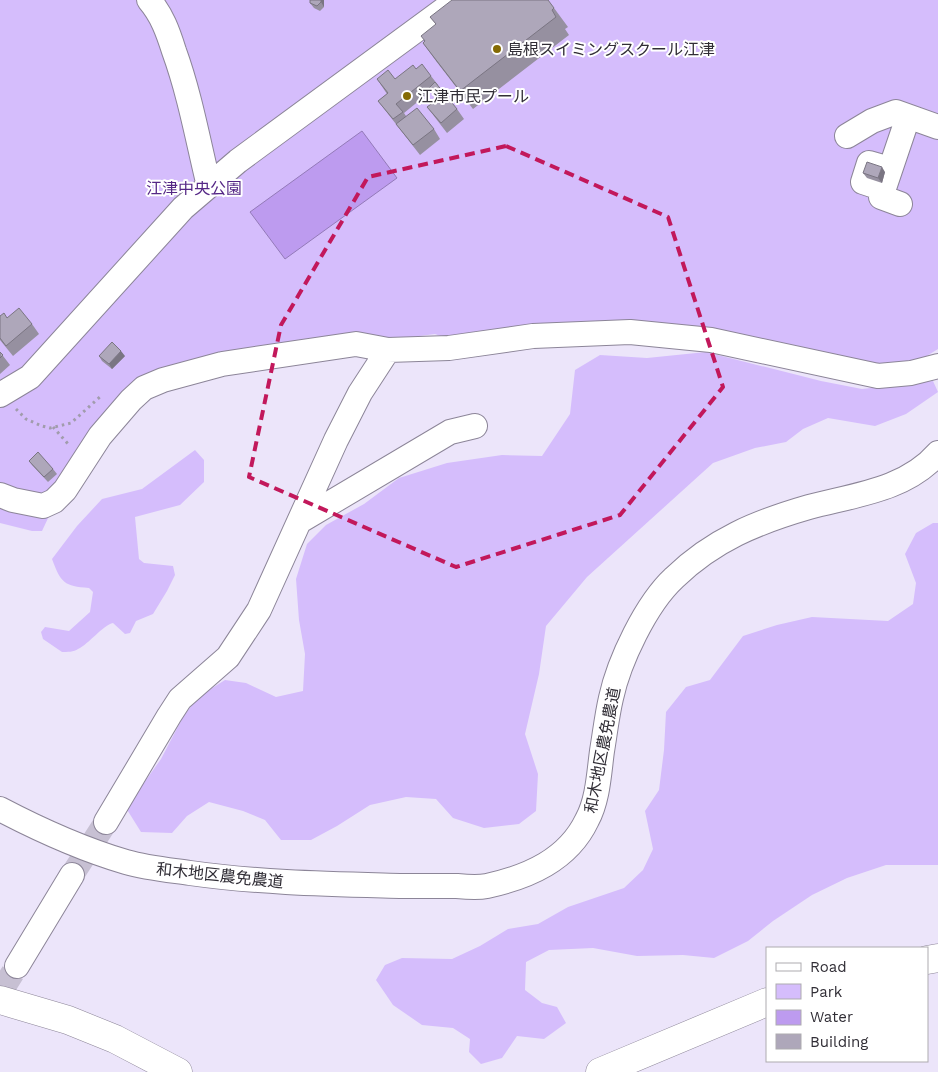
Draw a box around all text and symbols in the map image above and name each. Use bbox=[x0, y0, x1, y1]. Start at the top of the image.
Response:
place label: 島根スイミングスクール江津 bbox=[507, 40, 715, 59]
marker: 島根スイミングスクール江津 bbox=[491, 43, 503, 55]
place label: 江津市民プール bbox=[417, 87, 529, 106]
marker: 江津市民プール bbox=[401, 90, 413, 102]
park label: 江津中央公園 bbox=[146, 179, 242, 198]
street label: 和木地区農免農道 bbox=[581, 685, 624, 815]
street label: 和木地区農免農道 bbox=[155, 859, 285, 892]
legend bbox=[766, 947, 928, 1062]
text: Road bbox=[810, 958, 847, 976]
text: Park bbox=[810, 983, 843, 1001]
text: Water bbox=[810, 1008, 853, 1026]
text: Building bbox=[810, 1033, 868, 1051]

